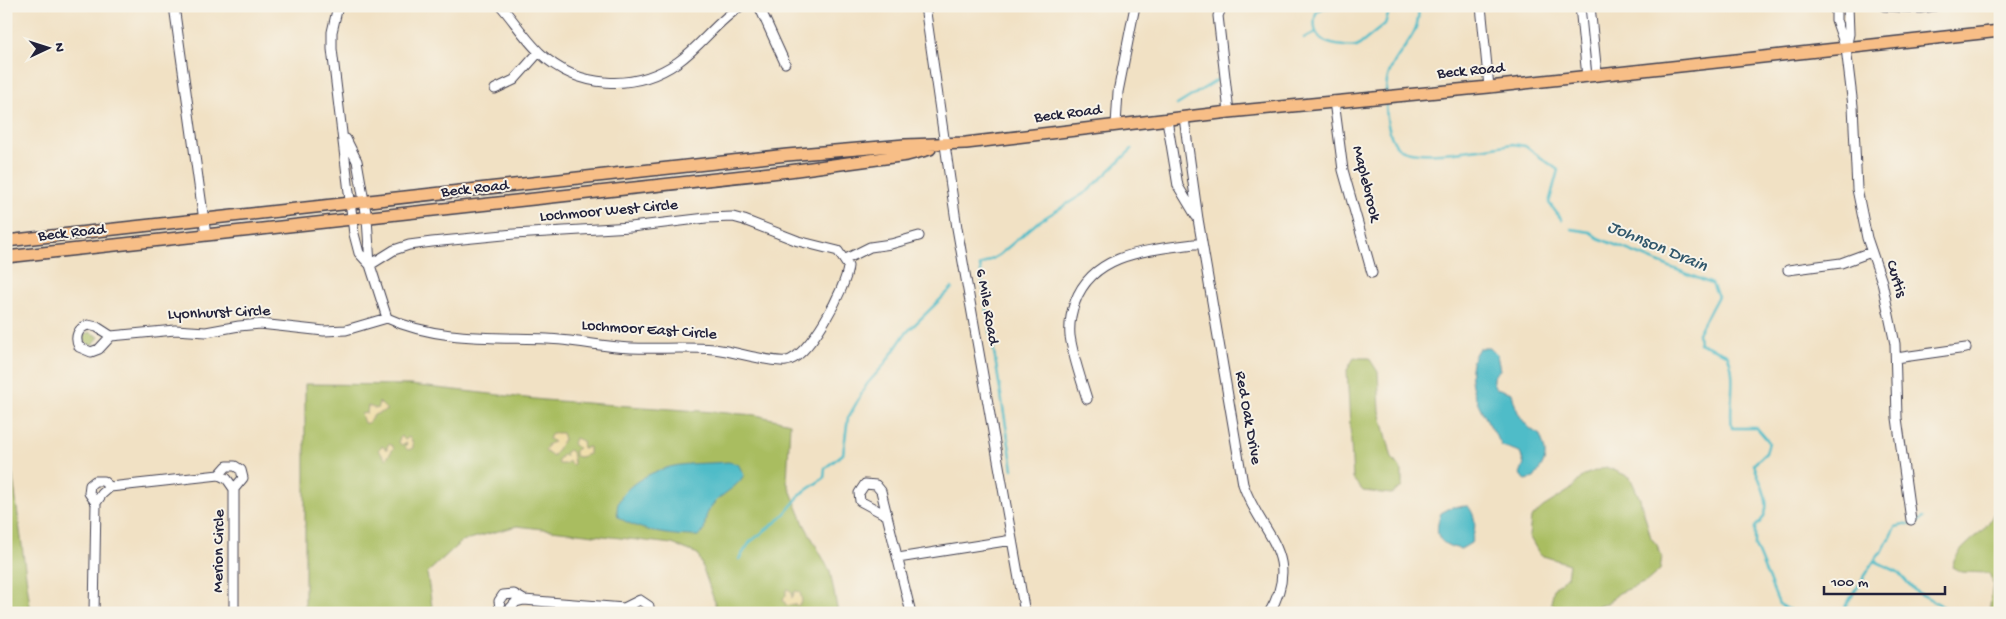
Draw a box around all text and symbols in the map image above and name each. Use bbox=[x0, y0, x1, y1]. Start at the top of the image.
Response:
north arrow bbox=[22, 22, 72, 72]
text: N bbox=[50, 42, 67, 52]
street label: Beck Road bbox=[1435, 59, 1507, 85]
street label: Beck Road bbox=[1032, 101, 1104, 129]
street label: Maplebrook bbox=[1346, 144, 1384, 226]
street label: Beck Road bbox=[439, 177, 511, 203]
street label: Lochmoor West Circle bbox=[539, 196, 680, 228]
water label: Johnson Drain bbox=[1604, 217, 1711, 278]
street label: Beck Road bbox=[36, 221, 108, 247]
street label: Curtis bbox=[1880, 258, 1910, 301]
street label: 6 Mile Road bbox=[970, 267, 1002, 348]
street label: Lyonhurst Circle bbox=[167, 303, 271, 325]
street label: Lochmoor East Circle bbox=[581, 317, 718, 345]
street label: Red Oak Drive bbox=[1229, 370, 1265, 467]
street label: Merion Circle bbox=[210, 508, 230, 593]
scale bar bbox=[1824, 564, 1945, 596]
text: 100 m bbox=[1830, 574, 1869, 592]

